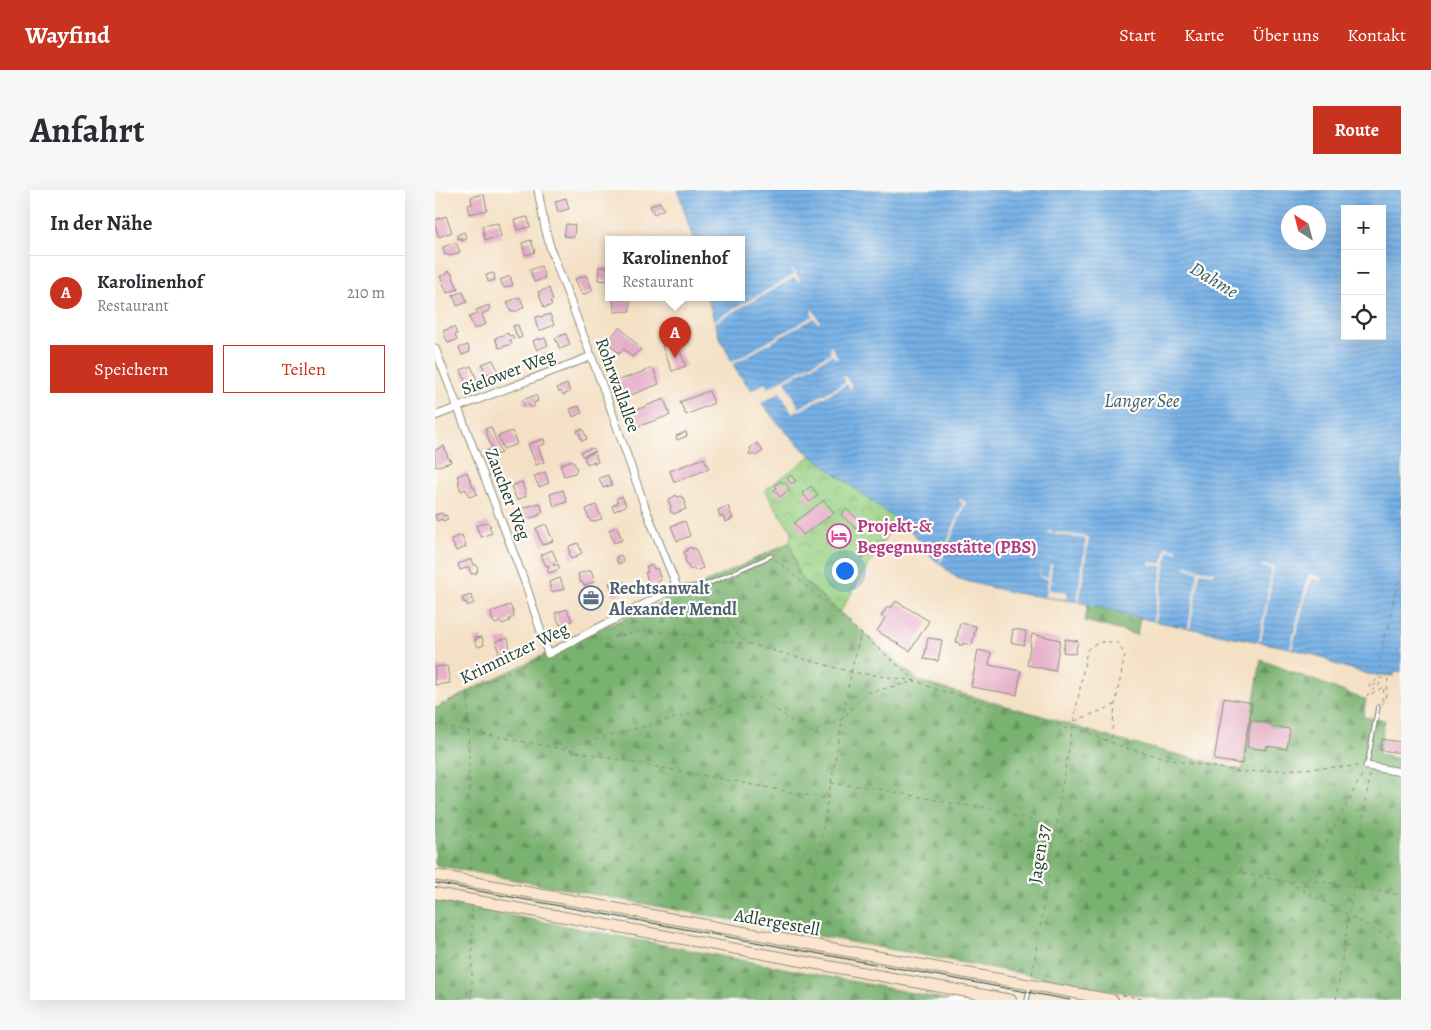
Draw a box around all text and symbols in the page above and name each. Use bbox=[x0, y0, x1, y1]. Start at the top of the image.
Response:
text: Wayfind bbox=[25, 19, 110, 51]
text: Start bbox=[1119, 23, 1156, 47]
text: Karte bbox=[1184, 23, 1224, 47]
text: Über uns bbox=[1252, 23, 1319, 47]
text: Kontakt bbox=[1347, 23, 1406, 47]
text: Anfahrt bbox=[30, 106, 145, 154]
button: Route bbox=[1313, 106, 1401, 154]
north arrow bbox=[1281, 205, 1326, 250]
map controls bbox=[1341, 205, 1386, 340]
button: + bbox=[1341, 205, 1386, 250]
text: In der Nähe bbox=[50, 209, 152, 237]
popup bbox=[605, 236, 745, 301]
text: Karolinenhof bbox=[622, 245, 728, 271]
button: − bbox=[1341, 250, 1386, 295]
water label: Dahme bbox=[1185, 256, 1243, 305]
text: Karolinenhof bbox=[97, 269, 203, 295]
text: Restaurant bbox=[622, 271, 694, 293]
text: A bbox=[61, 282, 71, 304]
text: 210 m bbox=[347, 282, 385, 304]
text: Restaurant bbox=[97, 295, 169, 317]
button: locate bbox=[1341, 295, 1386, 340]
pin: A bbox=[659, 317, 691, 358]
street label: Rohrwallallee bbox=[590, 334, 646, 436]
street label: Sielower Weg bbox=[458, 343, 558, 401]
button: Speichern bbox=[50, 345, 213, 393]
button: Teilen bbox=[223, 345, 385, 393]
water label: Langer See bbox=[1104, 388, 1180, 414]
street label: Zaucher Weg bbox=[480, 445, 536, 543]
place label: Projekt-& Begegnungsstätte (PBS) bbox=[857, 514, 1036, 559]
hotel icon: Projekt-& Begegnungsstätte (PBS) bbox=[826, 523, 852, 549]
your location bbox=[832, 558, 858, 584]
place label: Rechtsanwalt Alexander Mendl bbox=[608, 576, 737, 621]
office icon: Rechtsanwalt Alexander Mendl bbox=[578, 585, 604, 611]
street label: Krimnitzer Weg bbox=[456, 616, 572, 690]
street label: Jagen 37 bbox=[1023, 822, 1056, 885]
street label: Adlergestell bbox=[731, 903, 822, 941]

